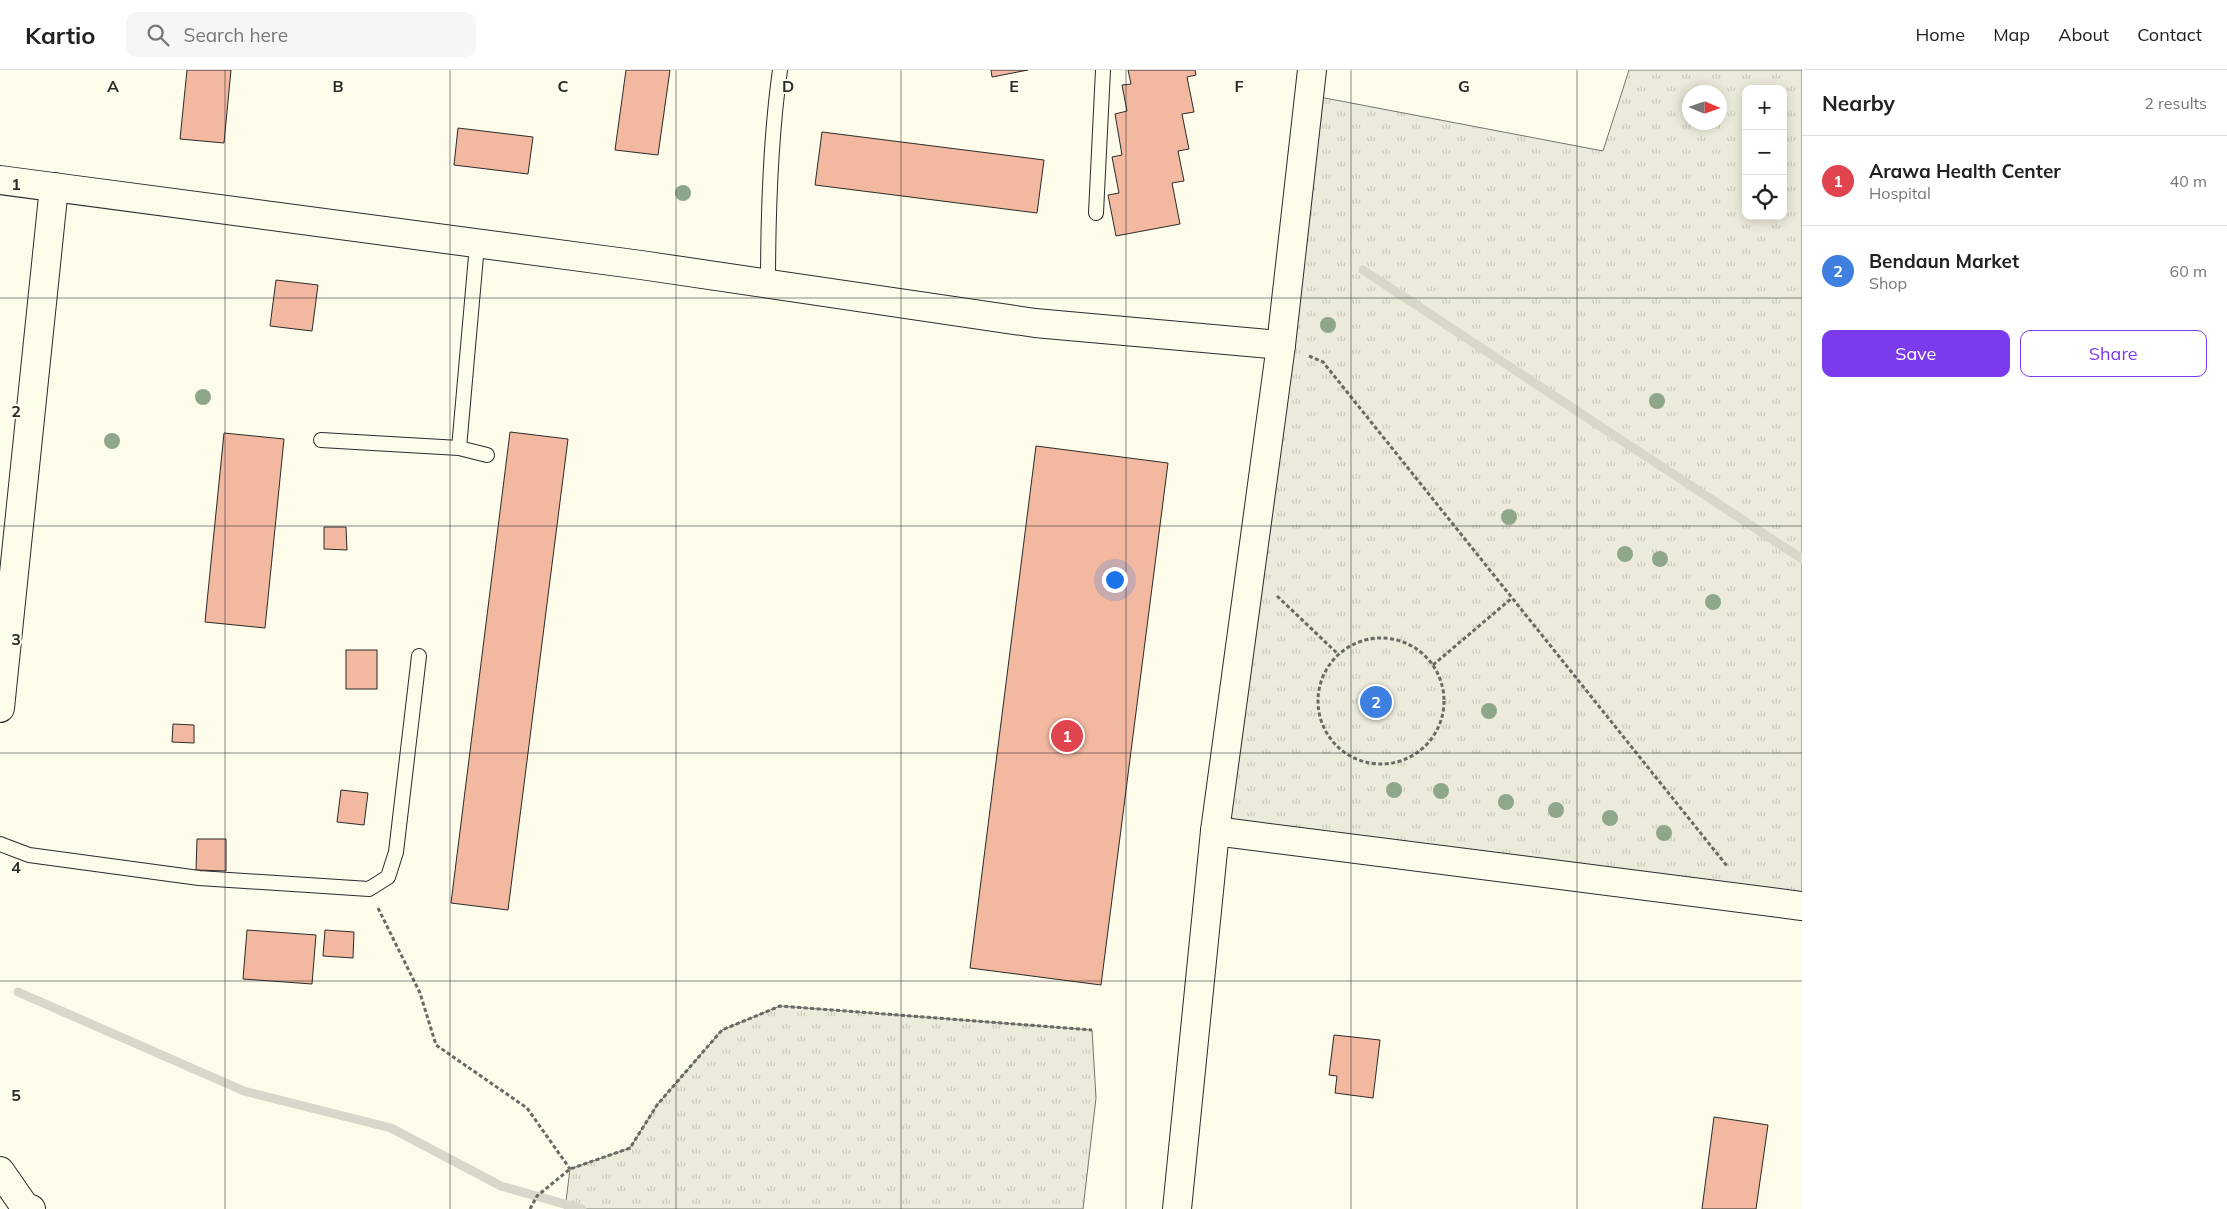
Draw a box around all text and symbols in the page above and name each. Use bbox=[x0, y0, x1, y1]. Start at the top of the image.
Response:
search box bbox=[126, 12, 476, 57]
text: Kartio bbox=[25, 20, 96, 50]
icon: search bbox=[144, 21, 172, 49]
text: Search here bbox=[184, 23, 288, 47]
text: Home bbox=[1915, 23, 1965, 46]
text: Map bbox=[1993, 23, 2030, 46]
text: About bbox=[2058, 23, 2109, 46]
text: Contact bbox=[2137, 23, 2202, 46]
text: A bbox=[107, 76, 119, 96]
text: B bbox=[332, 76, 344, 96]
text: C bbox=[558, 76, 569, 96]
text: D bbox=[782, 76, 794, 96]
text: E bbox=[1009, 76, 1019, 96]
text: F bbox=[1234, 76, 1244, 96]
text: G bbox=[1458, 76, 1470, 96]
north arrow bbox=[1682, 85, 1727, 130]
map controls bbox=[1742, 85, 1787, 220]
button: + bbox=[1742, 85, 1787, 130]
text: Nearby bbox=[1822, 90, 1895, 116]
text: 2 results bbox=[2144, 93, 2207, 113]
button: − bbox=[1742, 130, 1787, 175]
text: Arawa Health Center bbox=[1869, 159, 2061, 183]
text: 1 bbox=[1833, 171, 1843, 191]
text: 40 m bbox=[2170, 171, 2207, 191]
text: 1 bbox=[11, 174, 21, 194]
button: locate bbox=[1742, 175, 1787, 220]
text: Hospital bbox=[1869, 183, 1931, 203]
text: Bendaun Market bbox=[1869, 249, 2019, 273]
text: 2 bbox=[1833, 261, 1843, 281]
text: 60 m bbox=[2170, 261, 2207, 281]
text: Shop bbox=[1869, 273, 1907, 293]
button: Save bbox=[1822, 330, 2010, 377]
button: Share bbox=[2020, 330, 2207, 377]
text: 2 bbox=[11, 401, 21, 421]
your location bbox=[1102, 567, 1128, 593]
text: 3 bbox=[11, 629, 21, 649]
pin: 2 bbox=[1360, 683, 1392, 721]
pin: 1 bbox=[1051, 717, 1083, 755]
text: 4 bbox=[11, 857, 21, 877]
text: 5 bbox=[11, 1085, 21, 1105]

